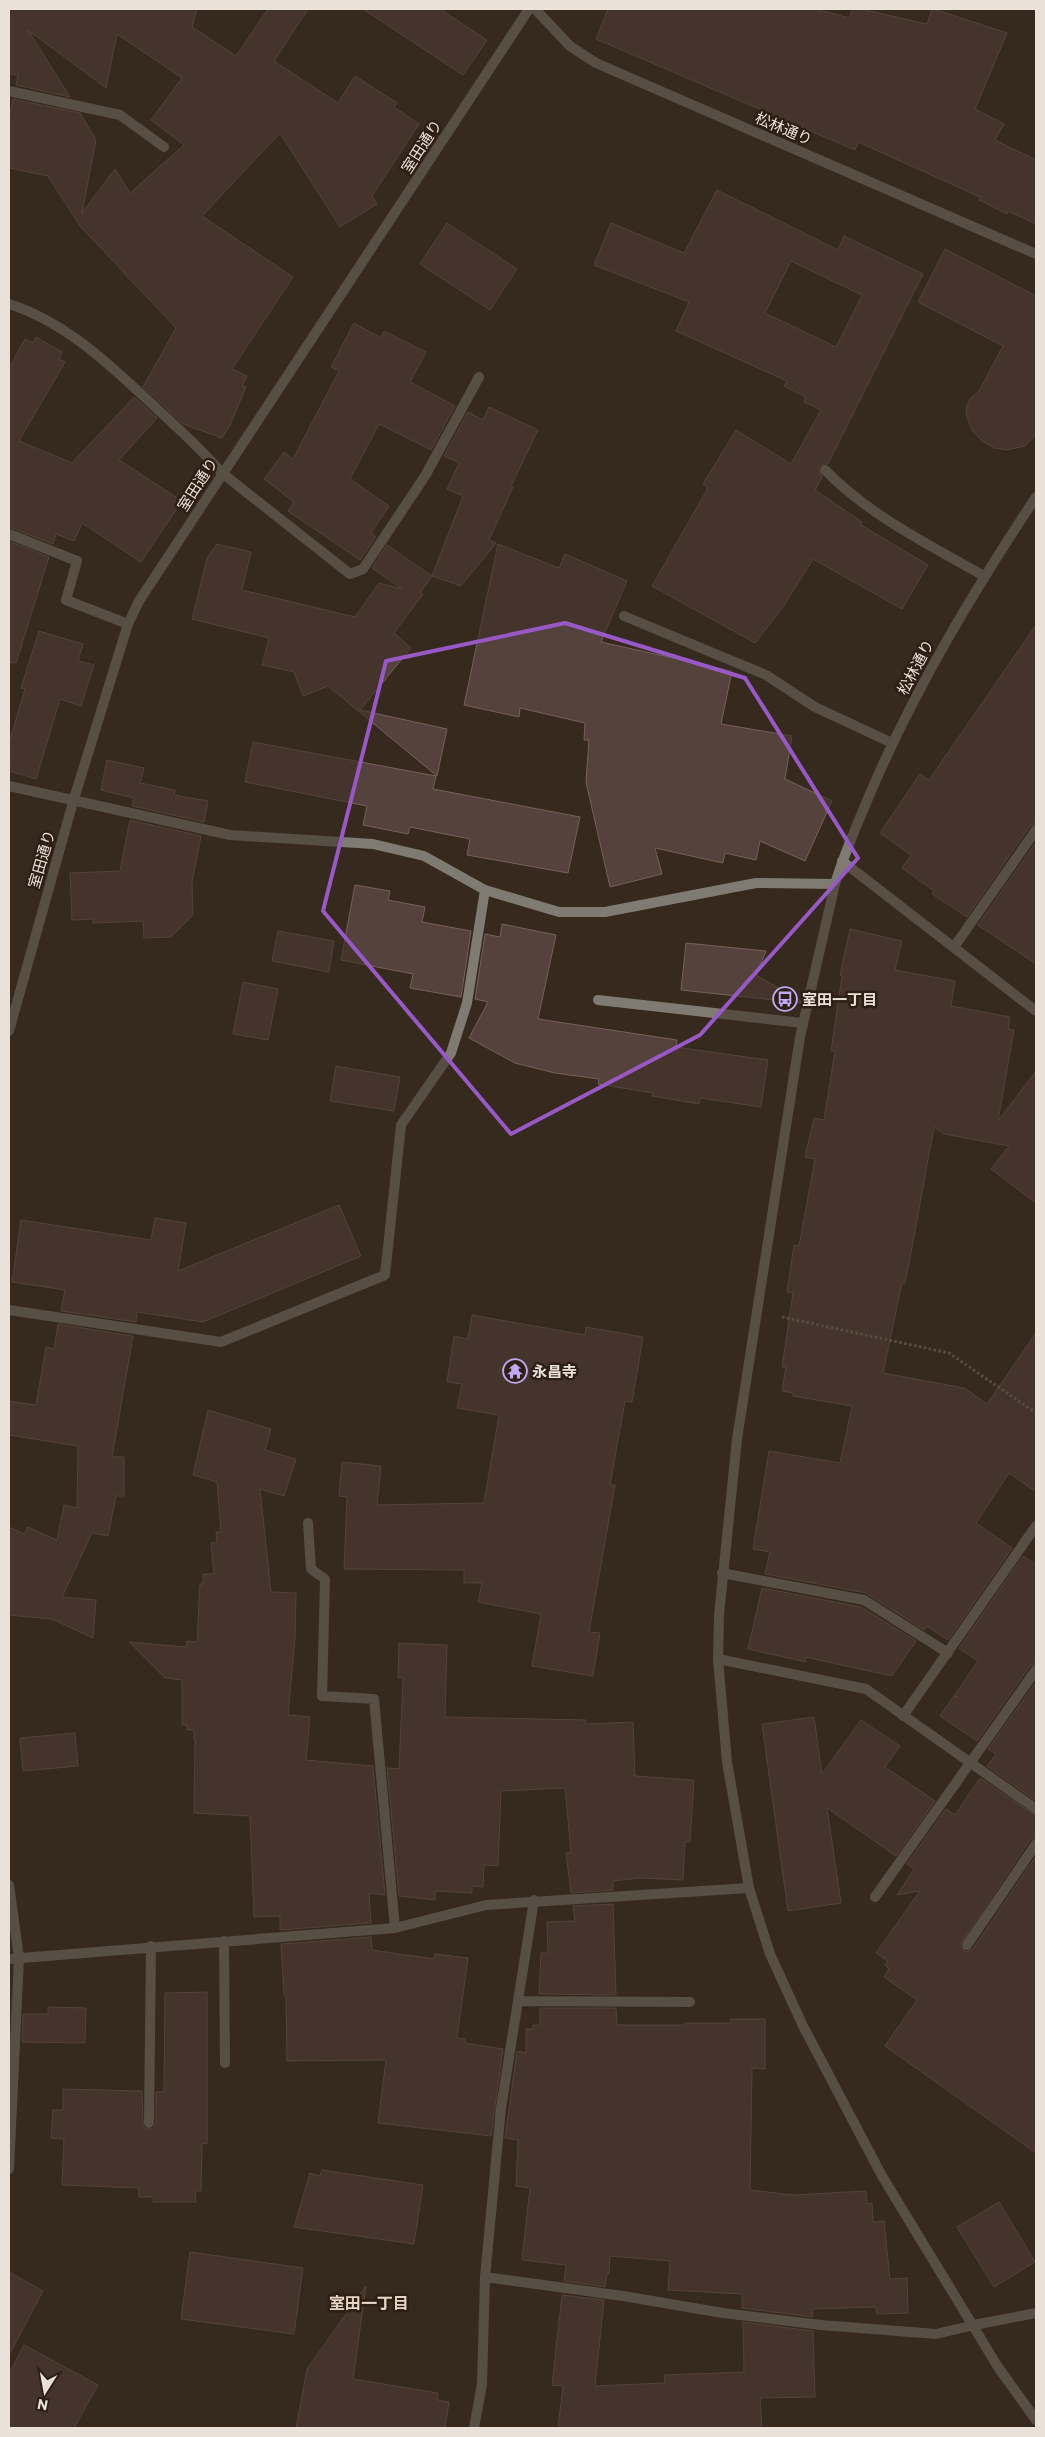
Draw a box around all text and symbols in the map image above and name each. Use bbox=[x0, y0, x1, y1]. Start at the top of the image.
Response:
street label: 松林通り bbox=[753, 108, 815, 148]
street label: 室田通り bbox=[397, 116, 445, 176]
street label: 室田通り bbox=[173, 454, 221, 514]
street label: 松林通り bbox=[893, 636, 937, 698]
street label: 室田通り bbox=[24, 828, 58, 890]
bus stop icon: 室田一丁目 bbox=[772, 986, 798, 1012]
place label: 室田一丁目 bbox=[802, 990, 877, 1008]
temple icon: 永昌寺 bbox=[502, 1358, 528, 1384]
place label: 永昌寺 bbox=[532, 1362, 577, 1380]
district label: 室田一丁目 bbox=[329, 2293, 409, 2312]
north arrow bbox=[20, 2367, 70, 2417]
text: N bbox=[36, 2396, 49, 2415]

